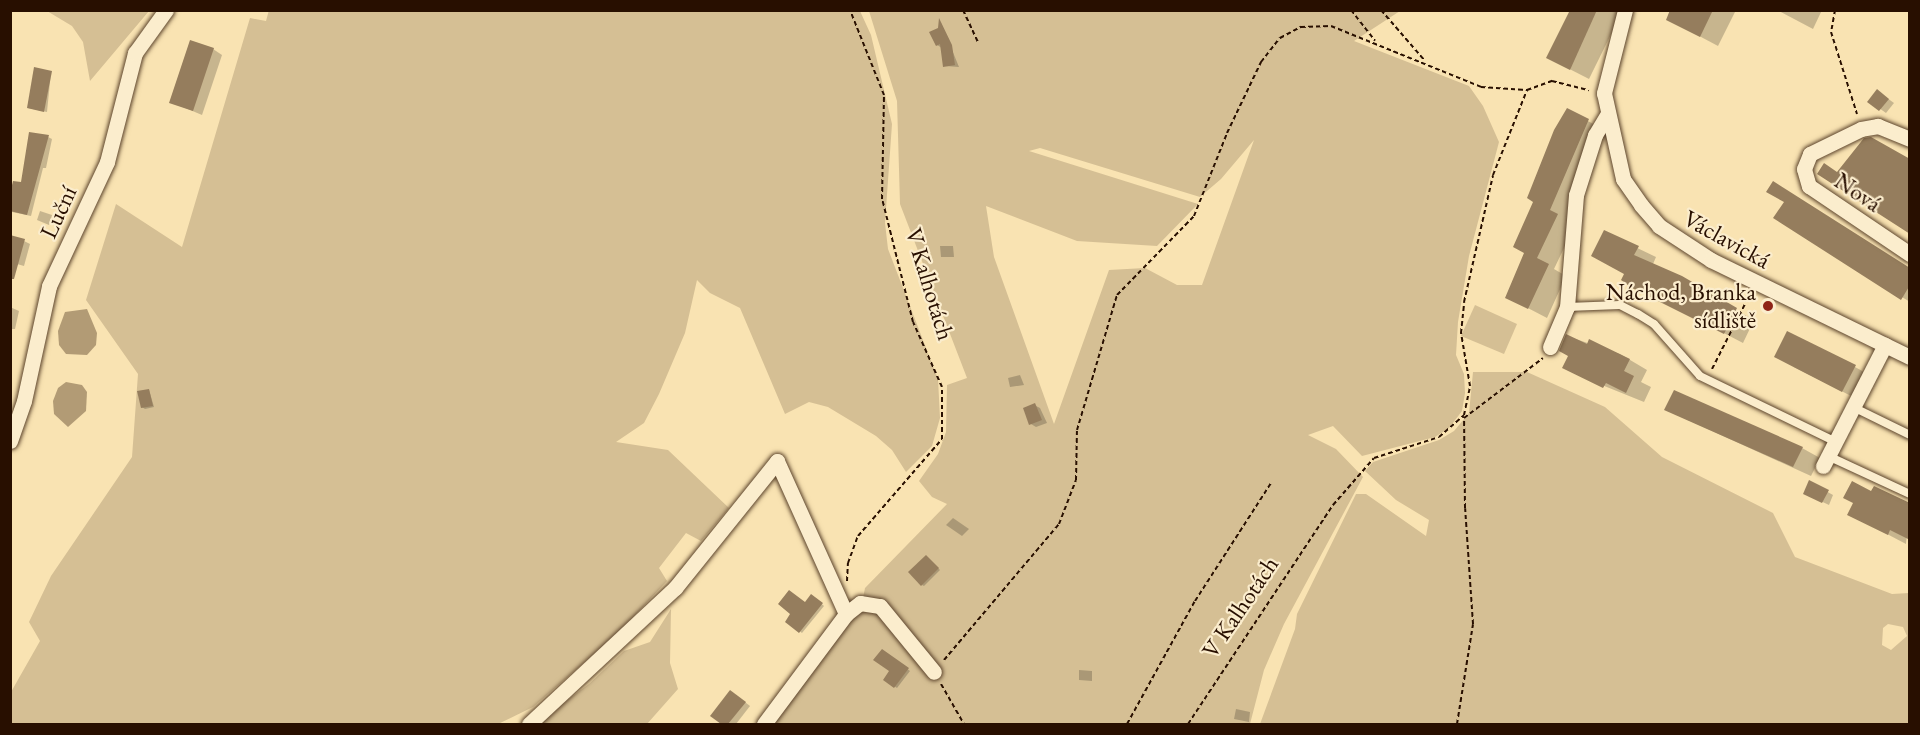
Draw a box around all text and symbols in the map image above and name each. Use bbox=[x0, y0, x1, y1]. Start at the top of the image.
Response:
street label: Nová bbox=[1829, 166, 1887, 218]
street label: Luční bbox=[33, 181, 83, 243]
street label: Václavická bbox=[1679, 203, 1775, 275]
street label: V Kalhotách bbox=[899, 224, 961, 344]
place label: Náchod, Branka sídliště bbox=[1606, 278, 1756, 334]
marker: Náchod, Branka sídliště bbox=[1761, 299, 1775, 313]
street label: V Kalhotách bbox=[1196, 551, 1284, 663]

